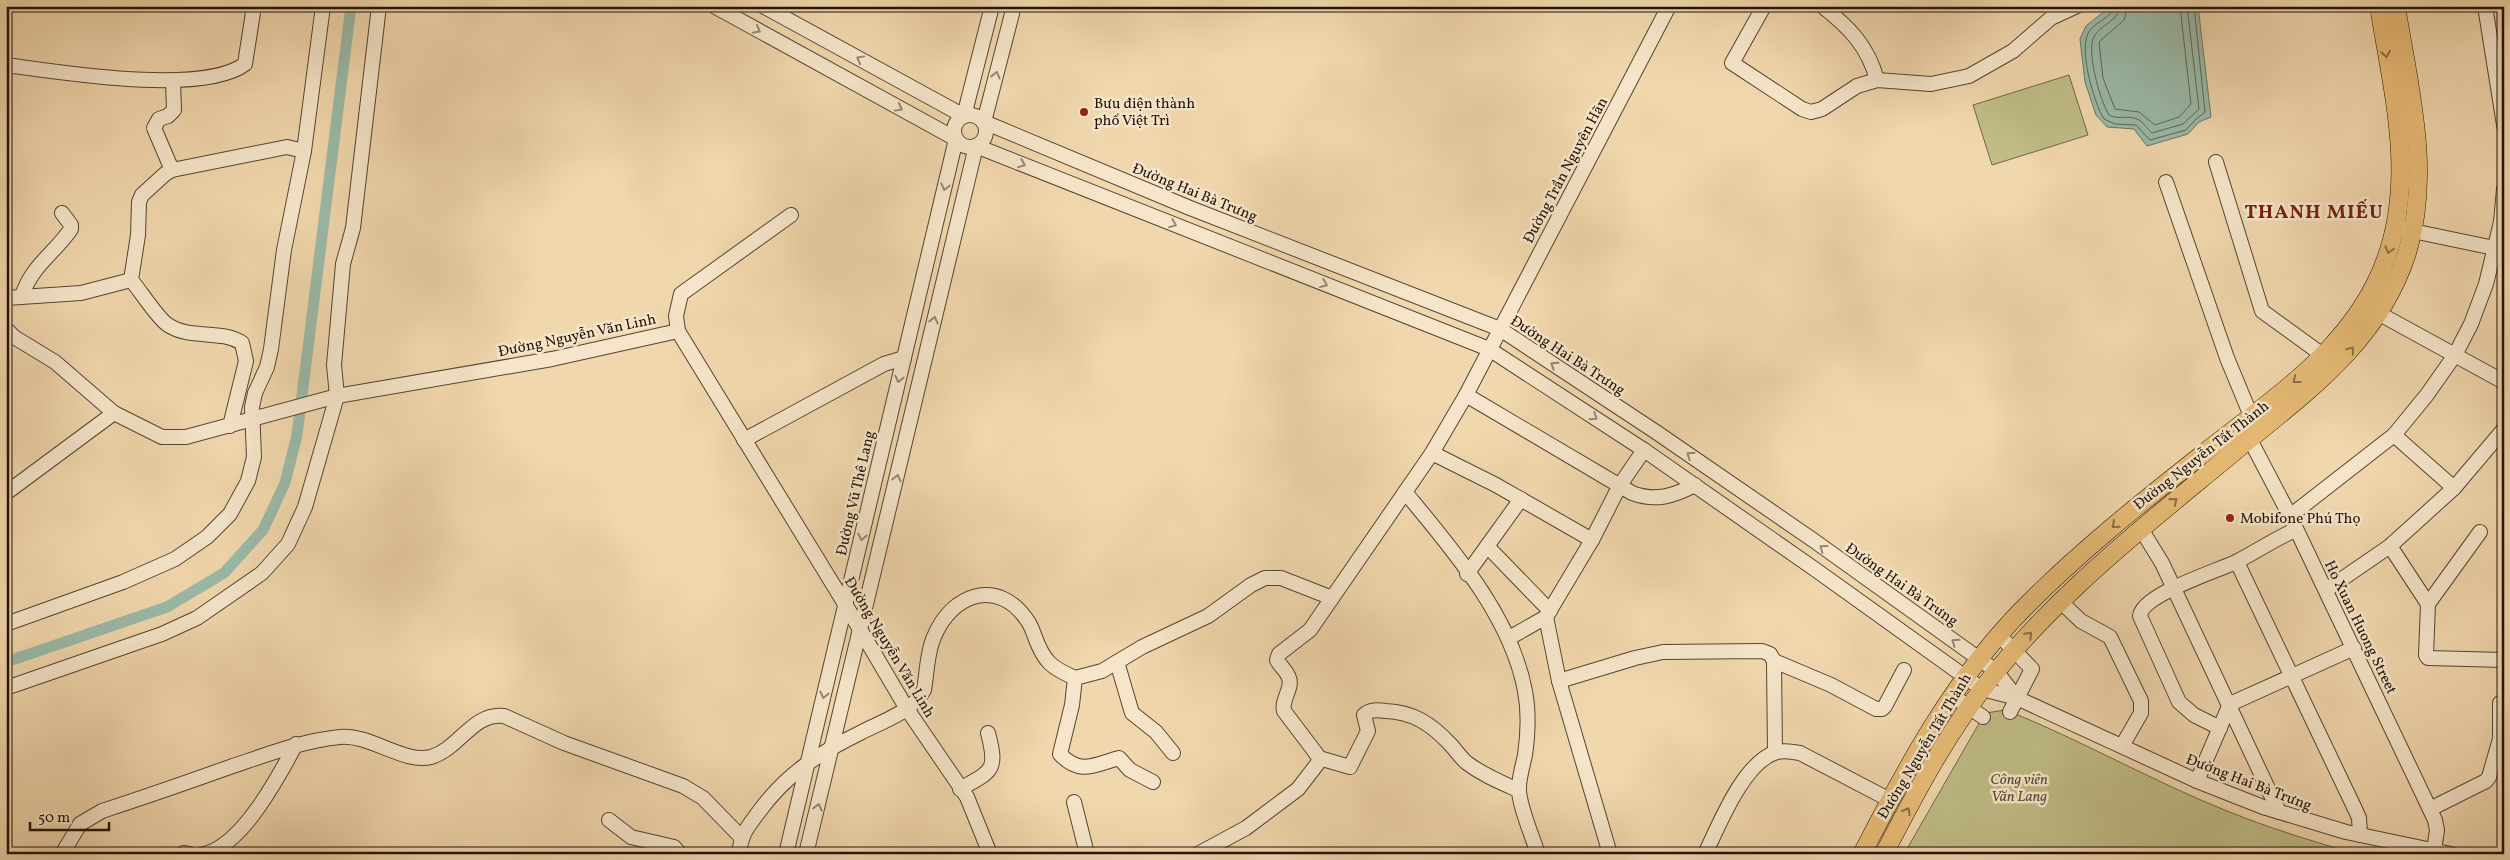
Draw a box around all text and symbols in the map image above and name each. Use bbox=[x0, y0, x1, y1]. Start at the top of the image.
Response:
one-way arrow bbox=[752, 24, 761, 34]
one-way arrow bbox=[2381, 50, 2391, 59]
one-way arrow bbox=[856, 55, 865, 65]
one-way arrow bbox=[990, 71, 1001, 80]
place label: Bưu điện thành phố Việt Trì bbox=[1094, 94, 1195, 132]
street label: Đường Trần Nguyên Hãn bbox=[1519, 94, 1614, 247]
one-way arrow bbox=[894, 102, 903, 112]
marker: Bưu điện thành phố Việt Trì bbox=[1078, 106, 1090, 118]
one-way arrow bbox=[1017, 158, 1025, 168]
street label: Đường Hai Bà Trưng bbox=[1129, 159, 1260, 228]
one-way arrow bbox=[940, 182, 951, 191]
district label: THANH MIẾU bbox=[2244, 199, 2384, 227]
one-way arrow bbox=[1168, 218, 1176, 228]
one-way arrow bbox=[2385, 245, 2395, 253]
one-way arrow bbox=[1319, 278, 1328, 288]
street label: Đường Nguyễn Văn Linh bbox=[496, 309, 658, 363]
street label: Đường Hai Bà Trưng bbox=[1506, 311, 1629, 402]
one-way arrow bbox=[928, 316, 939, 325]
one-way arrow bbox=[2345, 347, 2353, 356]
one-way arrow bbox=[1551, 362, 1560, 371]
one-way arrow bbox=[894, 374, 905, 383]
one-way arrow bbox=[2292, 374, 2302, 383]
street label: Đường Nguyễn Tất Thành bbox=[2130, 397, 2274, 516]
one-way arrow bbox=[1588, 411, 1597, 420]
street label: Đường Vũ Thê Lang bbox=[832, 428, 881, 558]
one-way arrow bbox=[1686, 452, 1696, 461]
one-way arrow bbox=[891, 474, 902, 483]
one-way arrow bbox=[2169, 498, 2178, 507]
place label: Mobifone Phú Thọ bbox=[2240, 509, 2360, 530]
marker: Mobifone Phú Thọ bbox=[2224, 512, 2236, 524]
one-way arrow bbox=[2111, 519, 2120, 528]
one-way arrow bbox=[857, 532, 867, 540]
street label: Đường Hai Bà Trưng bbox=[1841, 538, 1962, 632]
one-way arrow bbox=[1819, 545, 1829, 554]
street label: Ho Xuan Huong Street bbox=[2318, 557, 2401, 698]
street label: Đường Nguyễn Văn Linh bbox=[838, 573, 939, 722]
one-way arrow bbox=[2023, 631, 2032, 640]
one-way arrow bbox=[1952, 639, 1961, 648]
street label: Đường Nguyễn Tất Thành bbox=[1873, 670, 1977, 824]
one-way arrow bbox=[819, 691, 830, 700]
street label: Đường Hai Bà Trưng bbox=[2182, 750, 2315, 817]
park label: Công viên Văn Lang bbox=[1990, 770, 2048, 808]
scale bar bbox=[30, 800, 109, 832]
one-way arrow bbox=[812, 802, 823, 811]
one-way arrow bbox=[1901, 807, 1911, 816]
text: 50 m bbox=[38, 808, 70, 829]

